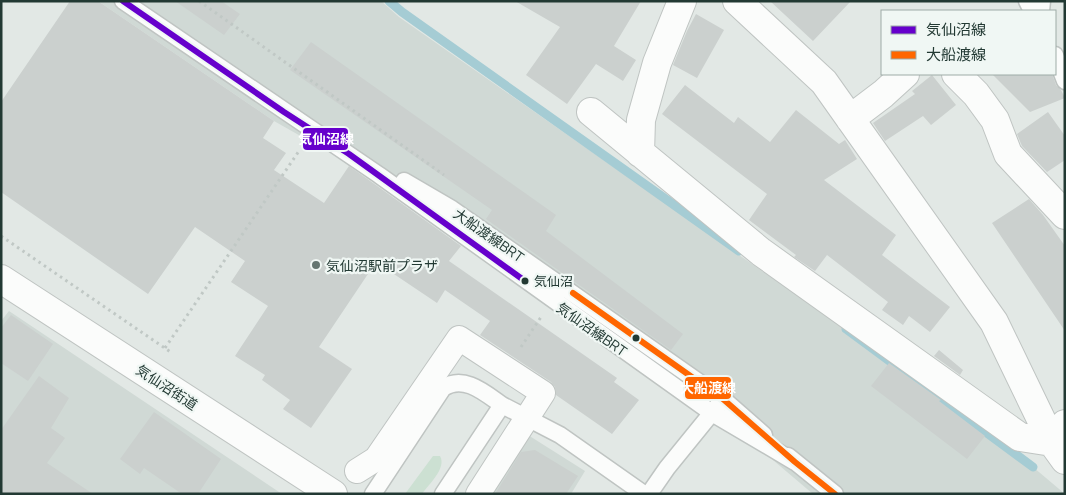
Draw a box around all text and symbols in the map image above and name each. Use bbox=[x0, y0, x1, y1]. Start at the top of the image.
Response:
legend bbox=[881, 10, 1056, 75]
text: 気仙沼線 bbox=[926, 19, 986, 40]
text: 大船渡線 bbox=[926, 44, 986, 65]
line badge: 気仙沼線 bbox=[302, 127, 349, 151]
text: 気仙沼線 bbox=[298, 129, 354, 148]
street label: 大船渡線BRT bbox=[450, 204, 528, 267]
place label: 気仙沼駅前プラザ bbox=[326, 256, 438, 275]
marker: 気仙沼駅前プラザ bbox=[310, 259, 322, 271]
place label: 気仙沼 bbox=[534, 272, 573, 290]
marker: 気仙沼 bbox=[520, 276, 530, 286]
street label: 気仙沼線BRT bbox=[553, 298, 631, 361]
unlabelled marker bbox=[631, 333, 641, 343]
street label: 気仙沼街道 bbox=[132, 360, 202, 414]
line badge: 大船渡線 bbox=[684, 376, 732, 400]
text: 大船渡線 bbox=[680, 378, 736, 397]

